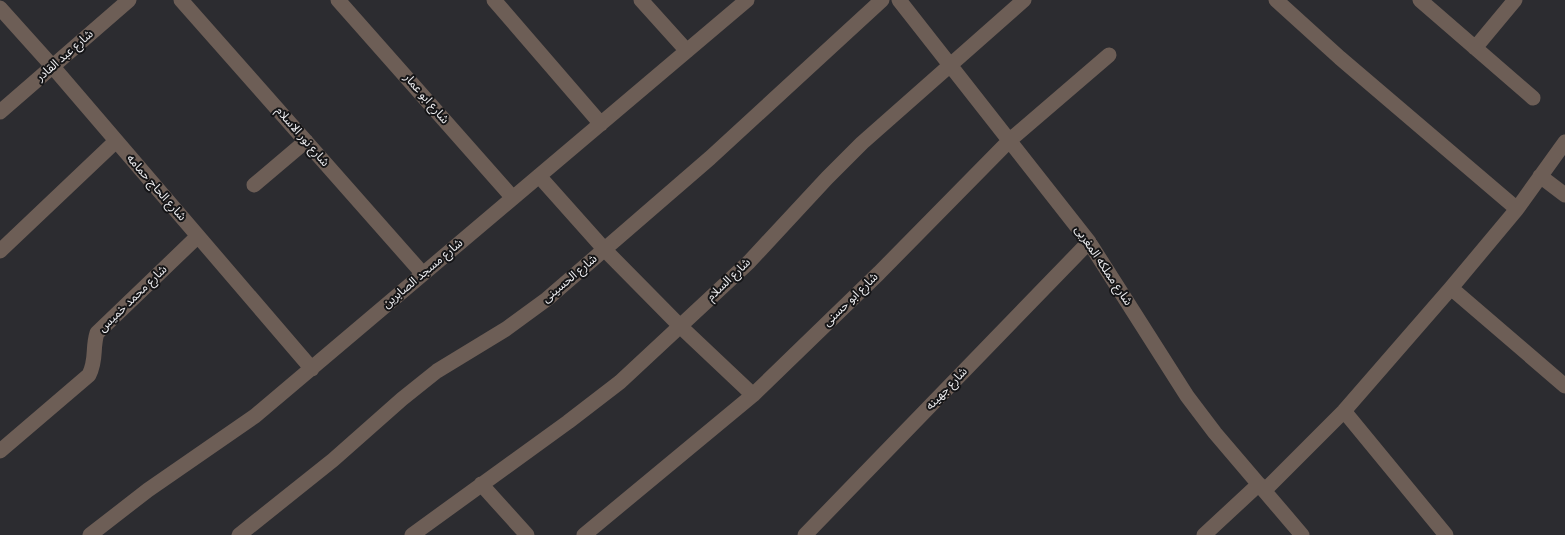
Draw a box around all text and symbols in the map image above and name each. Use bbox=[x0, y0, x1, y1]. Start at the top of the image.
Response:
street label: شارع عبد القادر bbox=[32, 27, 97, 86]
street label: شارع ابو عمار bbox=[399, 70, 452, 128]
street label: شارع نور الاسلام bbox=[271, 104, 333, 170]
street label: شارع الحاج حمامه bbox=[123, 151, 189, 225]
street label: شارع مملكه المغربى bbox=[1070, 223, 1136, 309]
street label: شارع مسجد الصابرين bbox=[379, 236, 467, 312]
street label: شارع الحسينى bbox=[539, 251, 601, 307]
street label: شارع السلام bbox=[704, 255, 754, 305]
street label: شارع محمد خميس bbox=[95, 262, 171, 336]
street label: شارع ابو حسنى bbox=[820, 270, 882, 330]
street label: شارع جهينه bbox=[923, 364, 971, 414]

